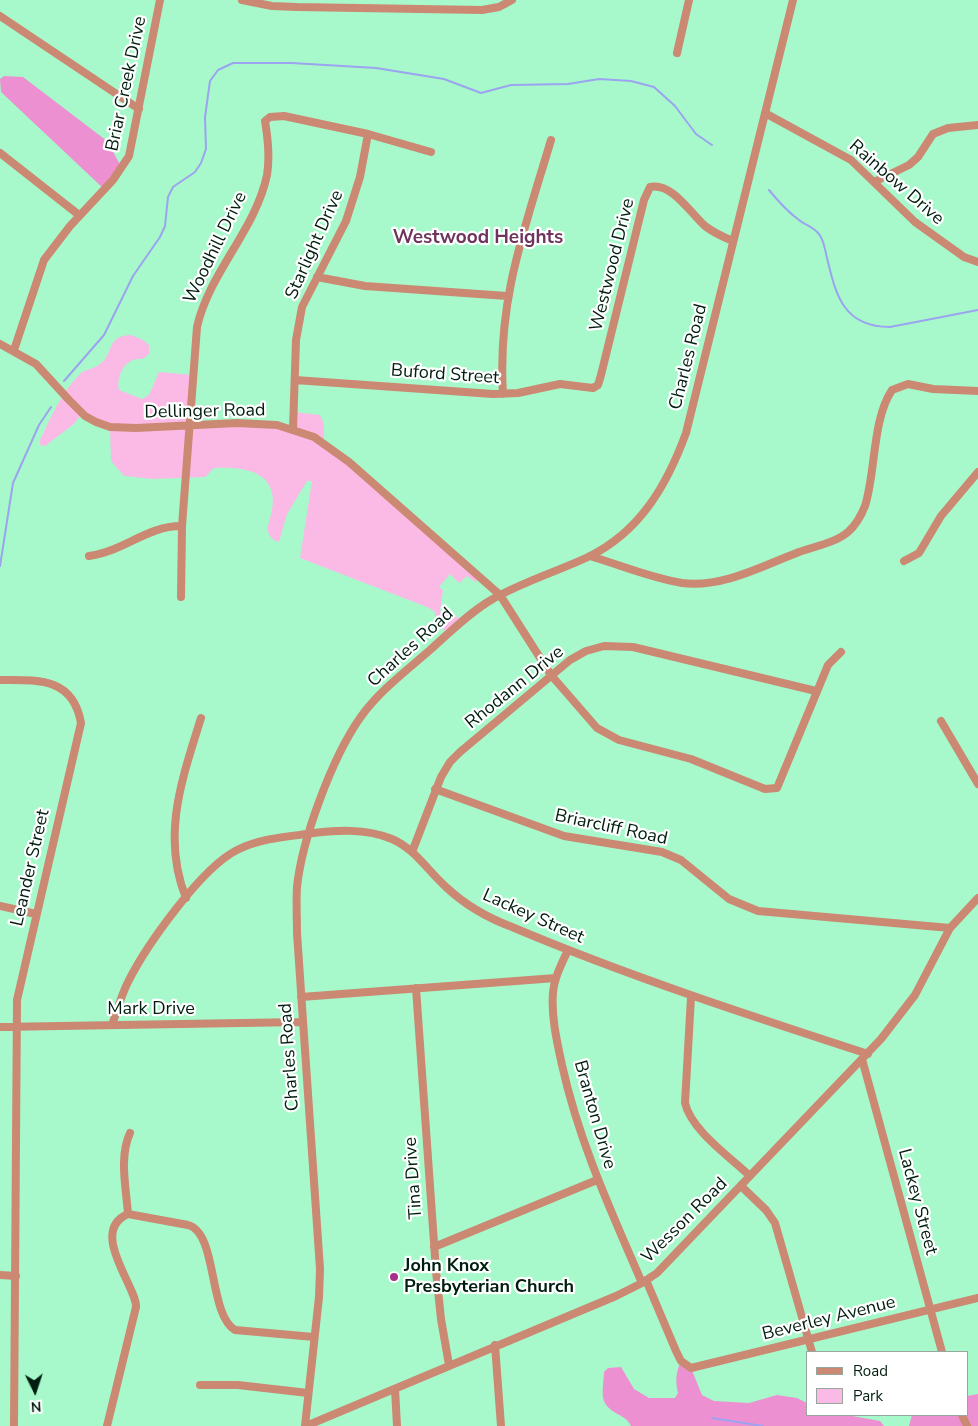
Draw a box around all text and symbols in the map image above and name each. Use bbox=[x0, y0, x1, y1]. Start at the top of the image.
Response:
street label: Briar Creek Drive bbox=[102, 15, 152, 153]
street label: Rainbow Drive bbox=[844, 136, 948, 230]
street label: Starlight Drive bbox=[281, 187, 349, 303]
street label: Woodhill Drive bbox=[180, 189, 252, 307]
street label: Westwood Drive bbox=[586, 196, 640, 334]
district label: Westwood Heights bbox=[393, 227, 563, 249]
street label: Charles Road bbox=[665, 302, 713, 412]
street label: Buford Street bbox=[390, 360, 500, 390]
street label: Dellinger Road bbox=[144, 400, 266, 424]
street label: Charles Road bbox=[364, 604, 458, 692]
street label: Rhodann Drive bbox=[462, 642, 568, 734]
street label: Briarcliff Road bbox=[553, 806, 669, 850]
street label: Leander Street bbox=[7, 807, 55, 929]
street label: Lackey Street bbox=[479, 885, 587, 949]
street label: Mark Drive bbox=[107, 999, 195, 1021]
street label: Charles Road bbox=[275, 1002, 305, 1112]
street label: Branton Drive bbox=[568, 1058, 620, 1172]
street label: Tina Drive bbox=[400, 1136, 428, 1220]
street label: Lackey Street bbox=[892, 1147, 942, 1257]
street label: Wesson Road bbox=[638, 1174, 732, 1268]
place label: John Knox Presbyterian Church bbox=[404, 1256, 574, 1298]
marker: John Knox Presbyterian Church bbox=[388, 1271, 400, 1283]
street label: Beverley Avenue bbox=[760, 1292, 898, 1346]
legend bbox=[806, 1351, 968, 1416]
text: Road bbox=[853, 1361, 888, 1381]
north arrow bbox=[10, 1366, 60, 1416]
text: Park bbox=[853, 1386, 883, 1406]
text: N bbox=[30, 1397, 42, 1416]

